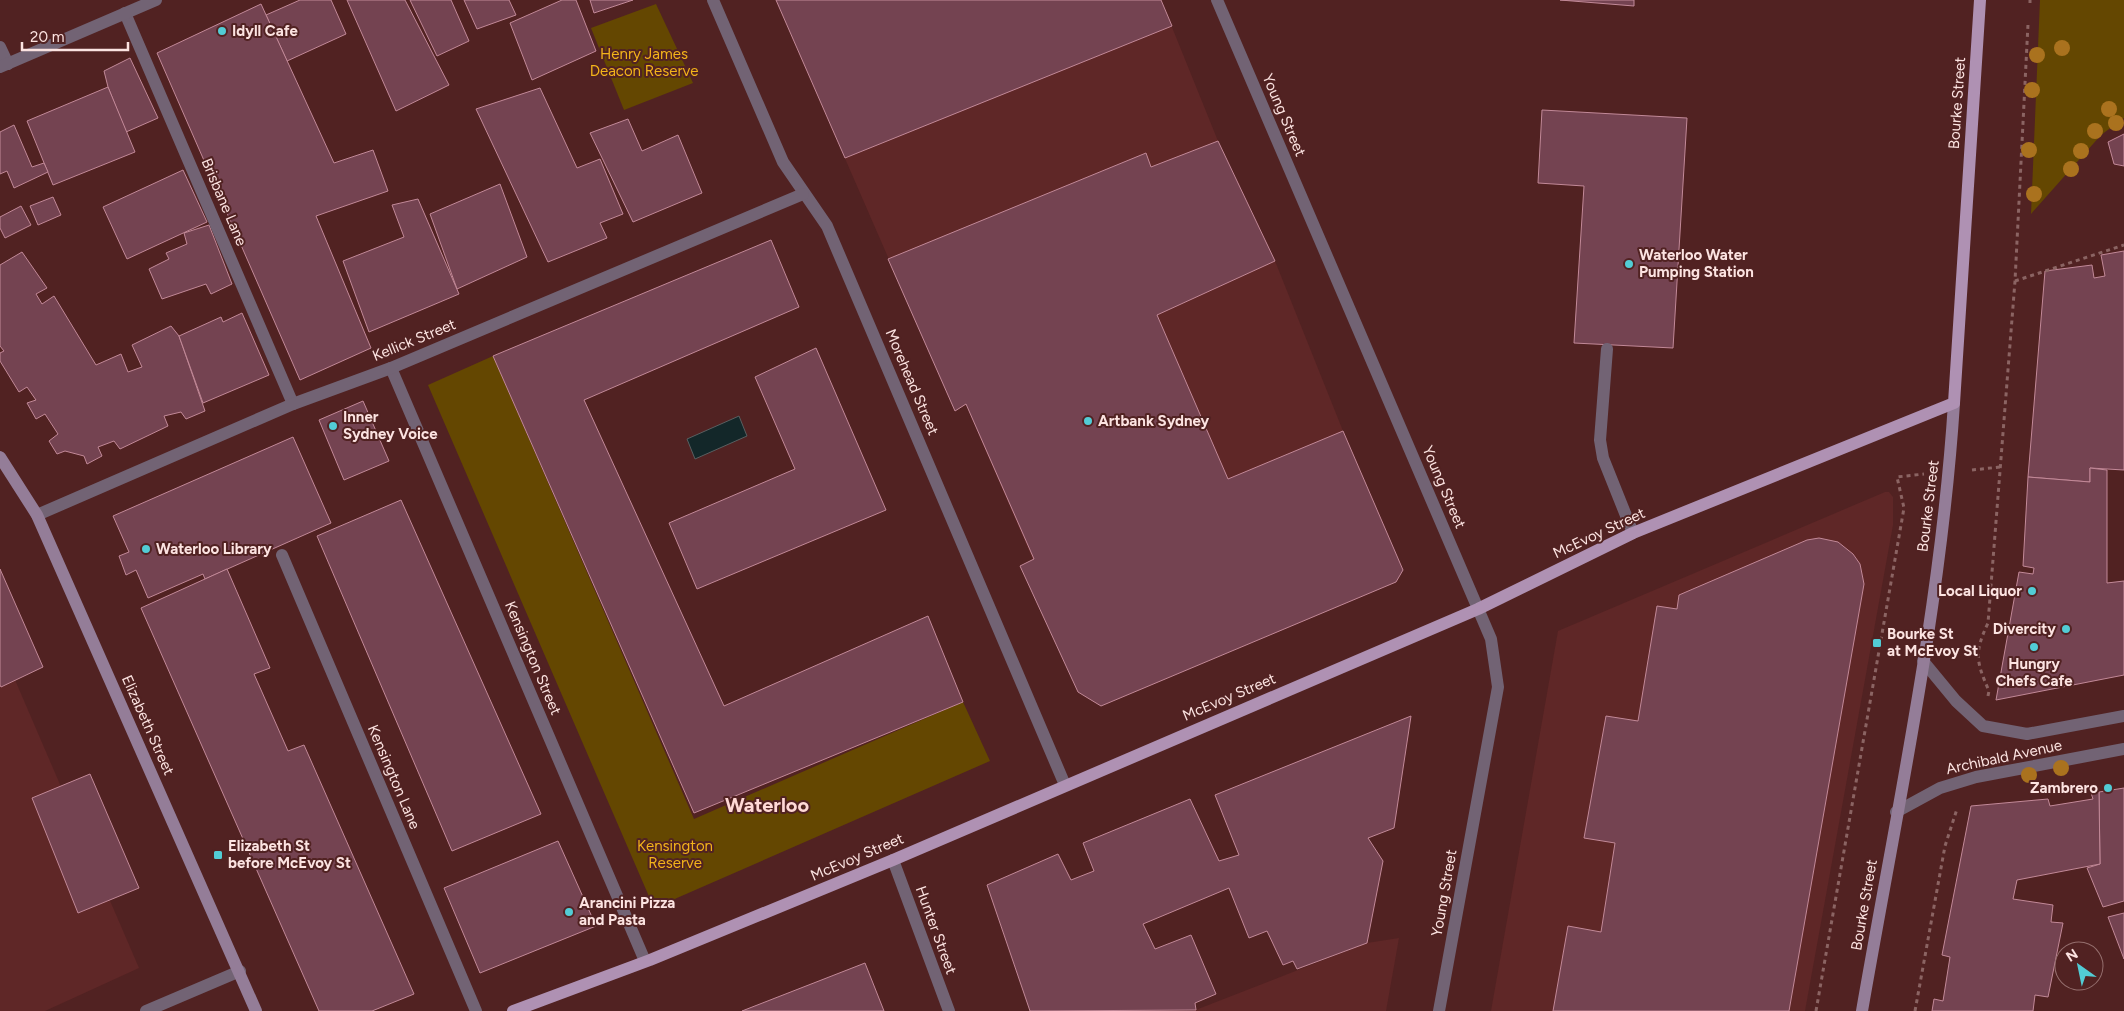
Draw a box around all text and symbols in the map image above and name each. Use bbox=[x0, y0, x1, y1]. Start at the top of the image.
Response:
scale bar bbox=[22, 20, 129, 52]
place label: Idyll Cafe bbox=[232, 22, 298, 40]
marker: Idyll Cafe bbox=[216, 25, 228, 37]
text: 20 m bbox=[30, 28, 64, 46]
park label: Henry James Deacon Reserve bbox=[590, 45, 698, 80]
street label: Bourke Street bbox=[1945, 56, 1969, 150]
street label: Young Street bbox=[1258, 71, 1310, 159]
street label: Brisbane Lane bbox=[197, 155, 251, 249]
place label: Waterloo Water Pumping Station bbox=[1639, 246, 1754, 281]
marker: Waterloo Water Pumping Station bbox=[1623, 258, 1635, 270]
street label: Kellick Street bbox=[370, 315, 459, 365]
street label: Morehead Street bbox=[882, 326, 943, 438]
place label: Inner Sydney Voice bbox=[343, 408, 438, 443]
place label: Artbank Sydney bbox=[1098, 412, 1209, 430]
marker: Artbank Sydney bbox=[1082, 415, 1094, 427]
marker: Inner Sydney Voice bbox=[327, 420, 339, 432]
street label: Young Street bbox=[1418, 443, 1470, 531]
street label: Bourke Street bbox=[1913, 459, 1943, 553]
street label: McEvoy Street bbox=[1550, 504, 1648, 562]
place label: Waterloo Library bbox=[156, 540, 272, 558]
marker: Waterloo Library bbox=[140, 543, 152, 555]
place label: Local Liquor bbox=[1938, 582, 2022, 600]
marker: Local Liquor bbox=[2026, 585, 2038, 597]
street label: Kensington Street bbox=[501, 598, 565, 718]
place label: Divercity bbox=[1993, 620, 2056, 638]
marker: Divercity bbox=[2060, 623, 2072, 635]
place label: Bourke St at McEvoy St bbox=[1887, 625, 1978, 660]
marker: Bourke St at McEvoy St bbox=[1871, 637, 1883, 649]
marker: Hungry Chefs Cafe bbox=[2028, 641, 2040, 653]
place label: Hungry Chefs Cafe bbox=[1995, 655, 2073, 690]
street label: McEvoy Street bbox=[1180, 669, 1279, 725]
street label: Elizabeth Street bbox=[118, 672, 178, 778]
street label: Kensington Lane bbox=[364, 722, 424, 832]
street label: Archibald Avenue bbox=[1944, 736, 2064, 778]
place label: Zambrero bbox=[2030, 779, 2098, 797]
marker: Zambrero bbox=[2102, 782, 2114, 794]
district label: Waterloo bbox=[725, 793, 809, 817]
street label: McEvoy Street bbox=[808, 829, 907, 885]
place label: Elizabeth St before McEvoy St bbox=[228, 837, 351, 872]
park label: Kensington Reserve bbox=[637, 837, 713, 872]
street label: Young Street bbox=[1427, 848, 1461, 938]
marker: Elizabeth St before McEvoy St bbox=[212, 849, 224, 861]
street label: Bourke Street bbox=[1847, 858, 1881, 952]
street label: Hunter Street bbox=[912, 883, 960, 977]
place label: Arancini Pizza and Pasta bbox=[579, 894, 675, 929]
marker: Arancini Pizza and Pasta bbox=[563, 906, 575, 918]
north arrow bbox=[2054, 941, 2104, 991]
text: N bbox=[2063, 945, 2081, 966]

